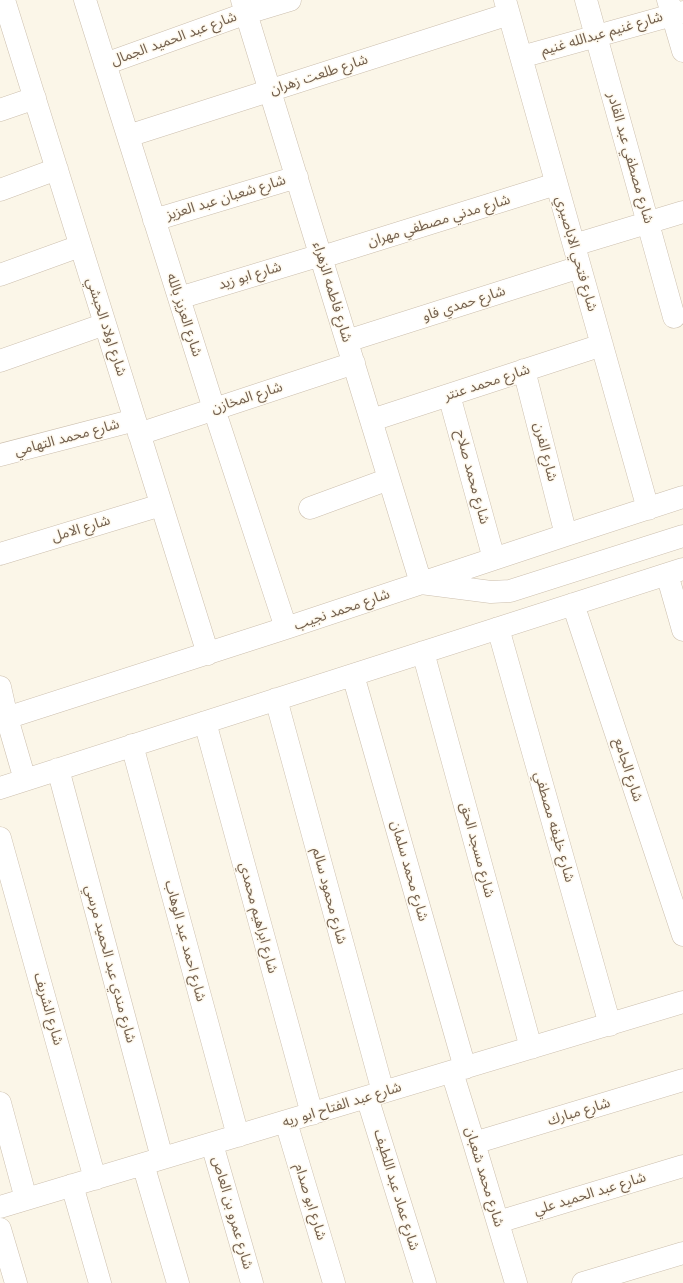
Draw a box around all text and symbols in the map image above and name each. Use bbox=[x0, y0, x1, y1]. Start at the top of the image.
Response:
street label: شارع عبد الحميد الجمال bbox=[109, 8, 239, 70]
street label: شارع غنيم عبدالله غنيم bbox=[539, 9, 665, 59]
street label: شارع طلعت زهران bbox=[268, 51, 370, 99]
street label: شارع مصطفي عبد القادر bbox=[603, 90, 657, 226]
street label: شارع شعبان عبد العزيز bbox=[164, 172, 288, 224]
street label: شارع مدني مصطفي مهران bbox=[366, 191, 512, 251]
street label: شارع فتحي الاباصيري bbox=[552, 194, 600, 314]
street label: شارع فاطمه الزهراء bbox=[309, 240, 355, 344]
street label: شارع ابو زيد bbox=[216, 258, 284, 294]
street label: شارع العزيز بالله bbox=[163, 271, 205, 359]
street label: شارع اولاد الحبشي bbox=[82, 276, 130, 378]
street label: شارع حمدي فاو bbox=[420, 283, 508, 325]
street label: شارع محمد عنتر bbox=[442, 361, 532, 405]
street label: شارع المخازن bbox=[209, 379, 285, 417]
street label: شارع محمد التهامي bbox=[13, 416, 121, 460]
street label: شارع الفرن bbox=[530, 421, 560, 483]
street label: شارع محمد صلاح bbox=[451, 428, 493, 526]
street label: شارع الامل bbox=[50, 512, 112, 546]
street label: شارع محمد نجيب bbox=[292, 586, 392, 634]
street label: شارع الجامع bbox=[610, 736, 646, 804]
street label: شارع خليفه مصطفي bbox=[530, 770, 578, 884]
street label: شارع مسجد الحق bbox=[456, 801, 498, 899]
street label: شارع محمد سلمان bbox=[387, 819, 431, 923]
street label: شارع محمود سالم bbox=[308, 846, 350, 946]
street label: شارع ابراهيم محمدي bbox=[235, 861, 281, 975]
street label: شارع احمد عبد الوهاب bbox=[161, 878, 209, 1004]
street label: شارع مندي عبد الحميد مرسي bbox=[81, 883, 139, 1045]
street label: شارع الشريف bbox=[30, 971, 66, 1047]
street label: شارع عبد الفتاح ابو ريه bbox=[280, 1079, 404, 1131]
street label: شارع مبارك bbox=[546, 1095, 612, 1129]
street label: شارع محمد شعبان bbox=[461, 1125, 507, 1229]
street label: شارع عماد عبد اللطيف bbox=[370, 1127, 422, 1253]
street label: شارع عمرو بن العاص bbox=[208, 1155, 256, 1271]
street label: شارع ابو صدام bbox=[290, 1162, 330, 1242]
street label: شارع عبد الحميد علي bbox=[532, 1169, 648, 1219]

